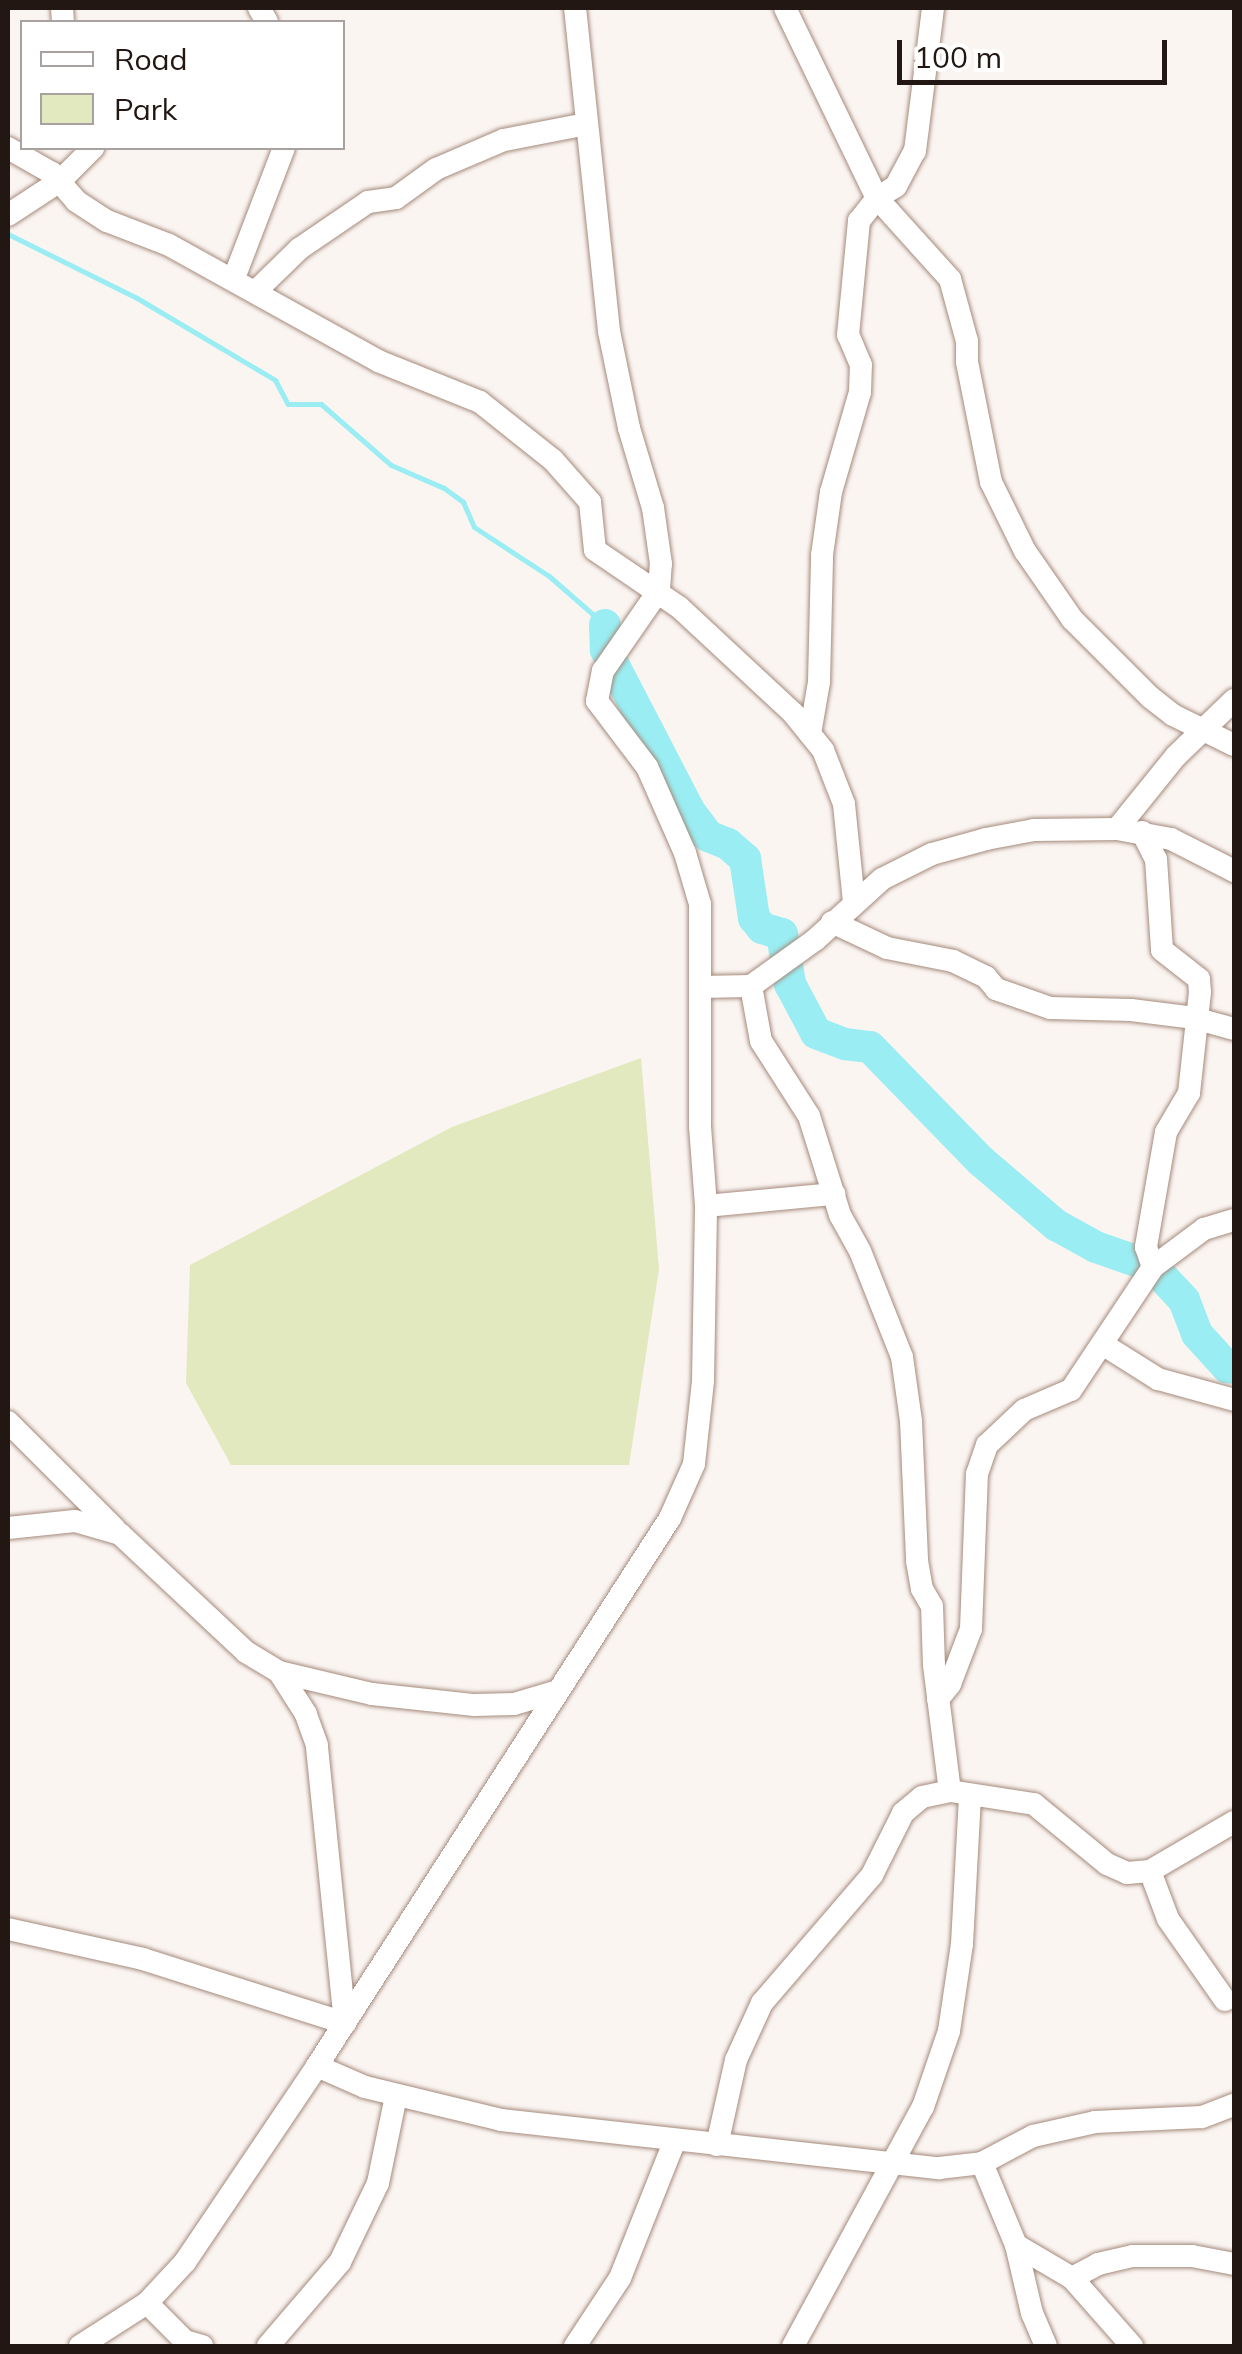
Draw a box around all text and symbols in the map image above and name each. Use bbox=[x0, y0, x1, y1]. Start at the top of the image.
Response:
legend bbox=[20, 20, 345, 150]
scale bar bbox=[902, 20, 1172, 82]
text: 100 m bbox=[914, 38, 1002, 76]
text: Road bbox=[114, 40, 188, 78]
text: Park bbox=[114, 90, 177, 128]

